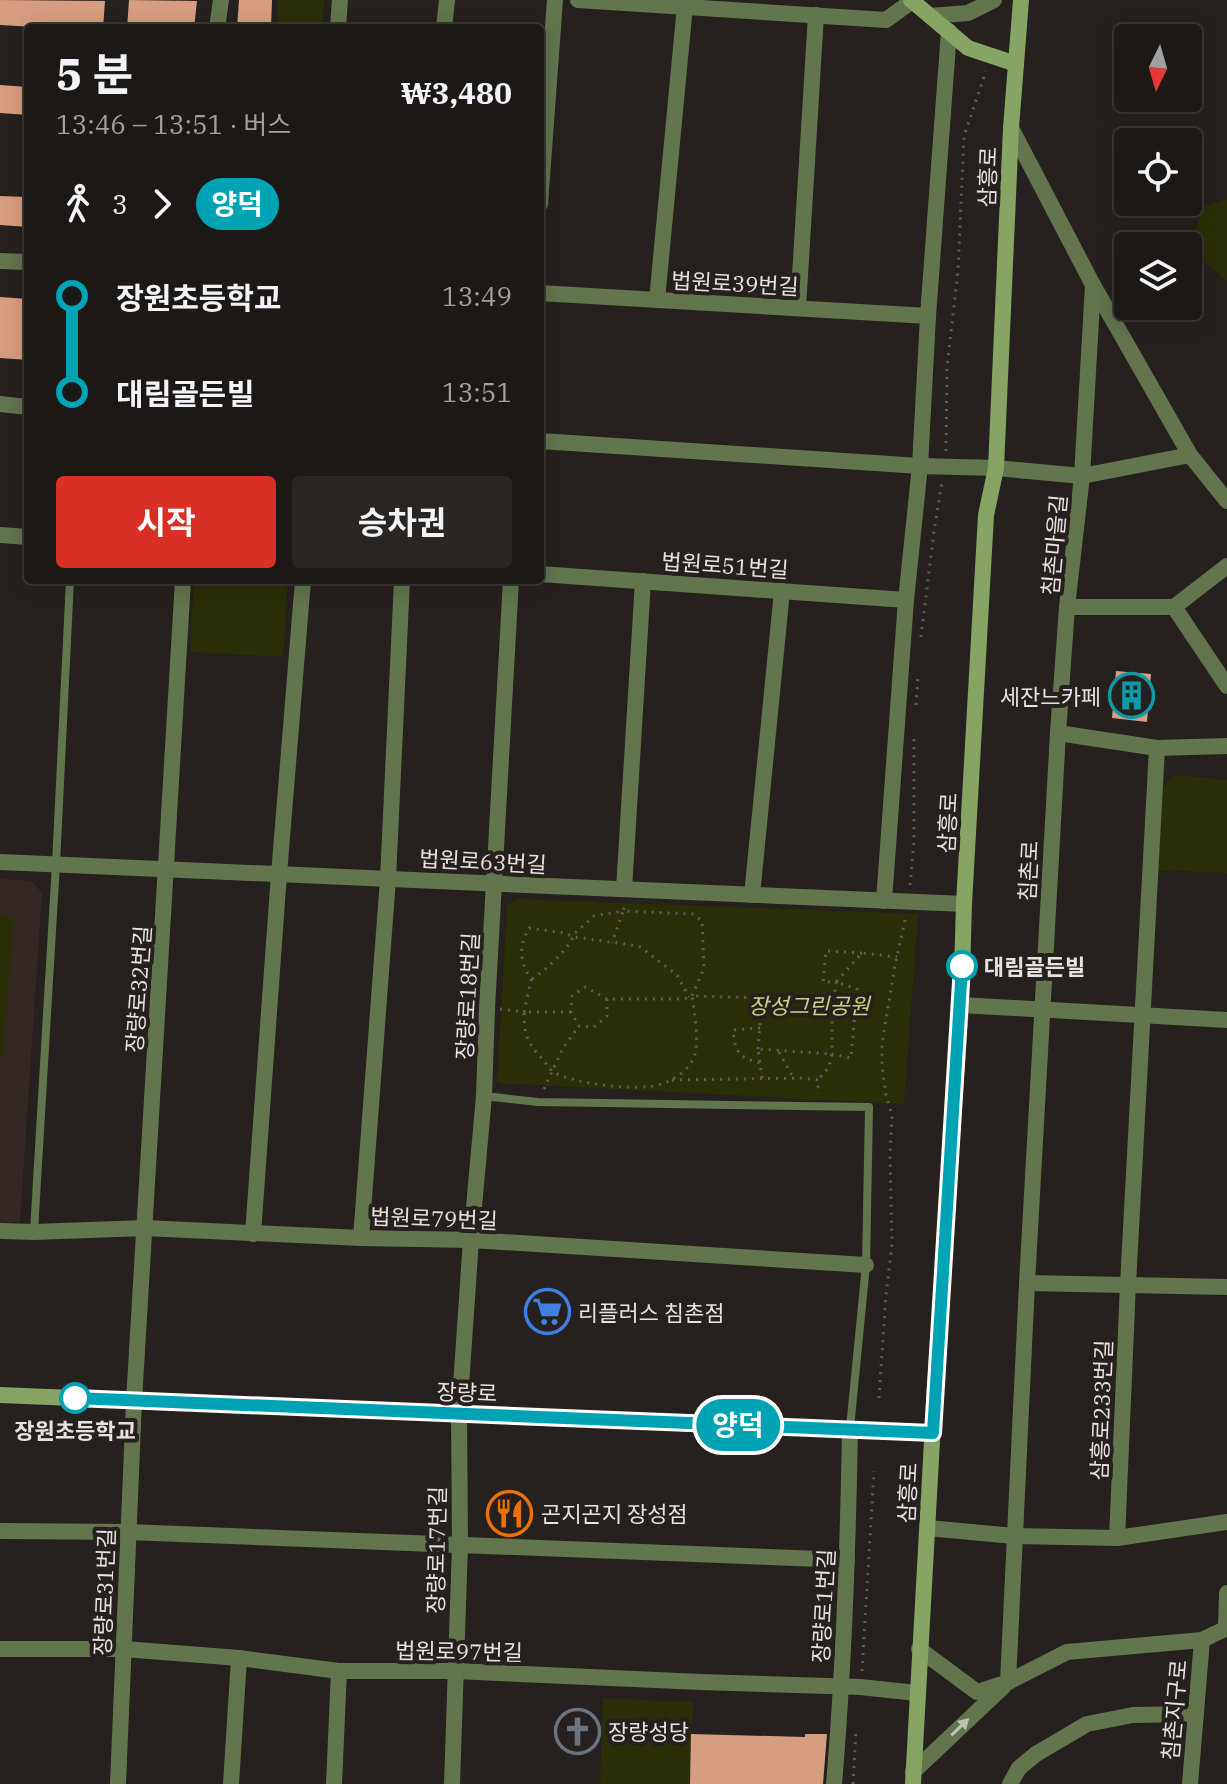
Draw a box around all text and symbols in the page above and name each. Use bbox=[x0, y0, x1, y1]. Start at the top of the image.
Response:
north arrow bbox=[1114, 24, 1202, 112]
map controls bbox=[1114, 24, 1202, 320]
text: 5 분 bbox=[56, 45, 133, 102]
text: ₩3,480 bbox=[401, 73, 512, 112]
text: 13:46 – 13:51 · 버스 bbox=[56, 107, 291, 141]
button: locate bbox=[1114, 128, 1202, 216]
street label: 삼흥로 bbox=[971, 146, 1003, 208]
icon: walk bbox=[56, 182, 100, 226]
icon: forward bbox=[140, 182, 184, 226]
text: 양덕 bbox=[212, 185, 263, 222]
text: 3 bbox=[112, 187, 128, 221]
button: layers bbox=[1114, 232, 1202, 320]
street label: 법원로39번길 bbox=[671, 265, 799, 301]
text: 장원초등학교 bbox=[116, 278, 282, 317]
text: 13:49 bbox=[442, 279, 512, 313]
text: 대림골든빌 bbox=[116, 374, 254, 413]
text: 13:51 bbox=[442, 375, 512, 409]
button: 시작 bbox=[56, 476, 276, 568]
button: 승차권 bbox=[292, 476, 512, 568]
street label: 침촌마을길 bbox=[1035, 493, 1073, 597]
street label: 법원로51번길 bbox=[660, 546, 790, 584]
building icon: 세잔느카페 bbox=[1108, 672, 1156, 720]
place label: 세잔느카페 bbox=[1000, 682, 1101, 711]
street label: 삼흥로 bbox=[931, 792, 963, 854]
street label: 침촌로 bbox=[1012, 840, 1044, 902]
street label: 법원로63번길 bbox=[419, 843, 547, 879]
street label: 장량로32번길 bbox=[119, 924, 157, 1054]
street label: 장량로18번길 bbox=[449, 932, 485, 1060]
marker: 대림골든빌 bbox=[947, 951, 977, 981]
place label: 대림골든빌 bbox=[984, 952, 1085, 981]
park label: 장성그린공원 bbox=[748, 991, 871, 1020]
street label: 법원로79번길 bbox=[370, 1201, 498, 1235]
supermarket icon: 리플러스 침촌점 bbox=[523, 1288, 571, 1336]
place label: 리플러스 침촌점 bbox=[578, 1298, 725, 1327]
street label: 삼흥로233번길 bbox=[1084, 1339, 1118, 1481]
street label: 장량로 bbox=[436, 1376, 498, 1408]
marker: 장원초등학교 bbox=[60, 1383, 90, 1413]
line badge: 양덕 bbox=[702, 1399, 774, 1451]
text: 양덕 bbox=[712, 1406, 764, 1443]
place label: 장원초등학교 bbox=[14, 1416, 136, 1445]
street label: 삼흥로 bbox=[891, 1462, 923, 1524]
street label: 장량로17번길 bbox=[420, 1486, 452, 1614]
restaurant icon: 곤지곤지 장성점 bbox=[486, 1489, 534, 1537]
place label: 곤지곤지 장성점 bbox=[541, 1499, 688, 1528]
street label: 장량로31번길 bbox=[87, 1528, 121, 1656]
street label: 장량로1번길 bbox=[806, 1548, 840, 1664]
street label: 법원로97번길 bbox=[395, 1635, 523, 1667]
street label: 침촌지구로 bbox=[1155, 1658, 1193, 1762]
church icon: 장량성당 bbox=[553, 1707, 601, 1755]
place label: 장량성당 bbox=[608, 1717, 689, 1746]
one-way arrow bbox=[951, 1719, 970, 1737]

